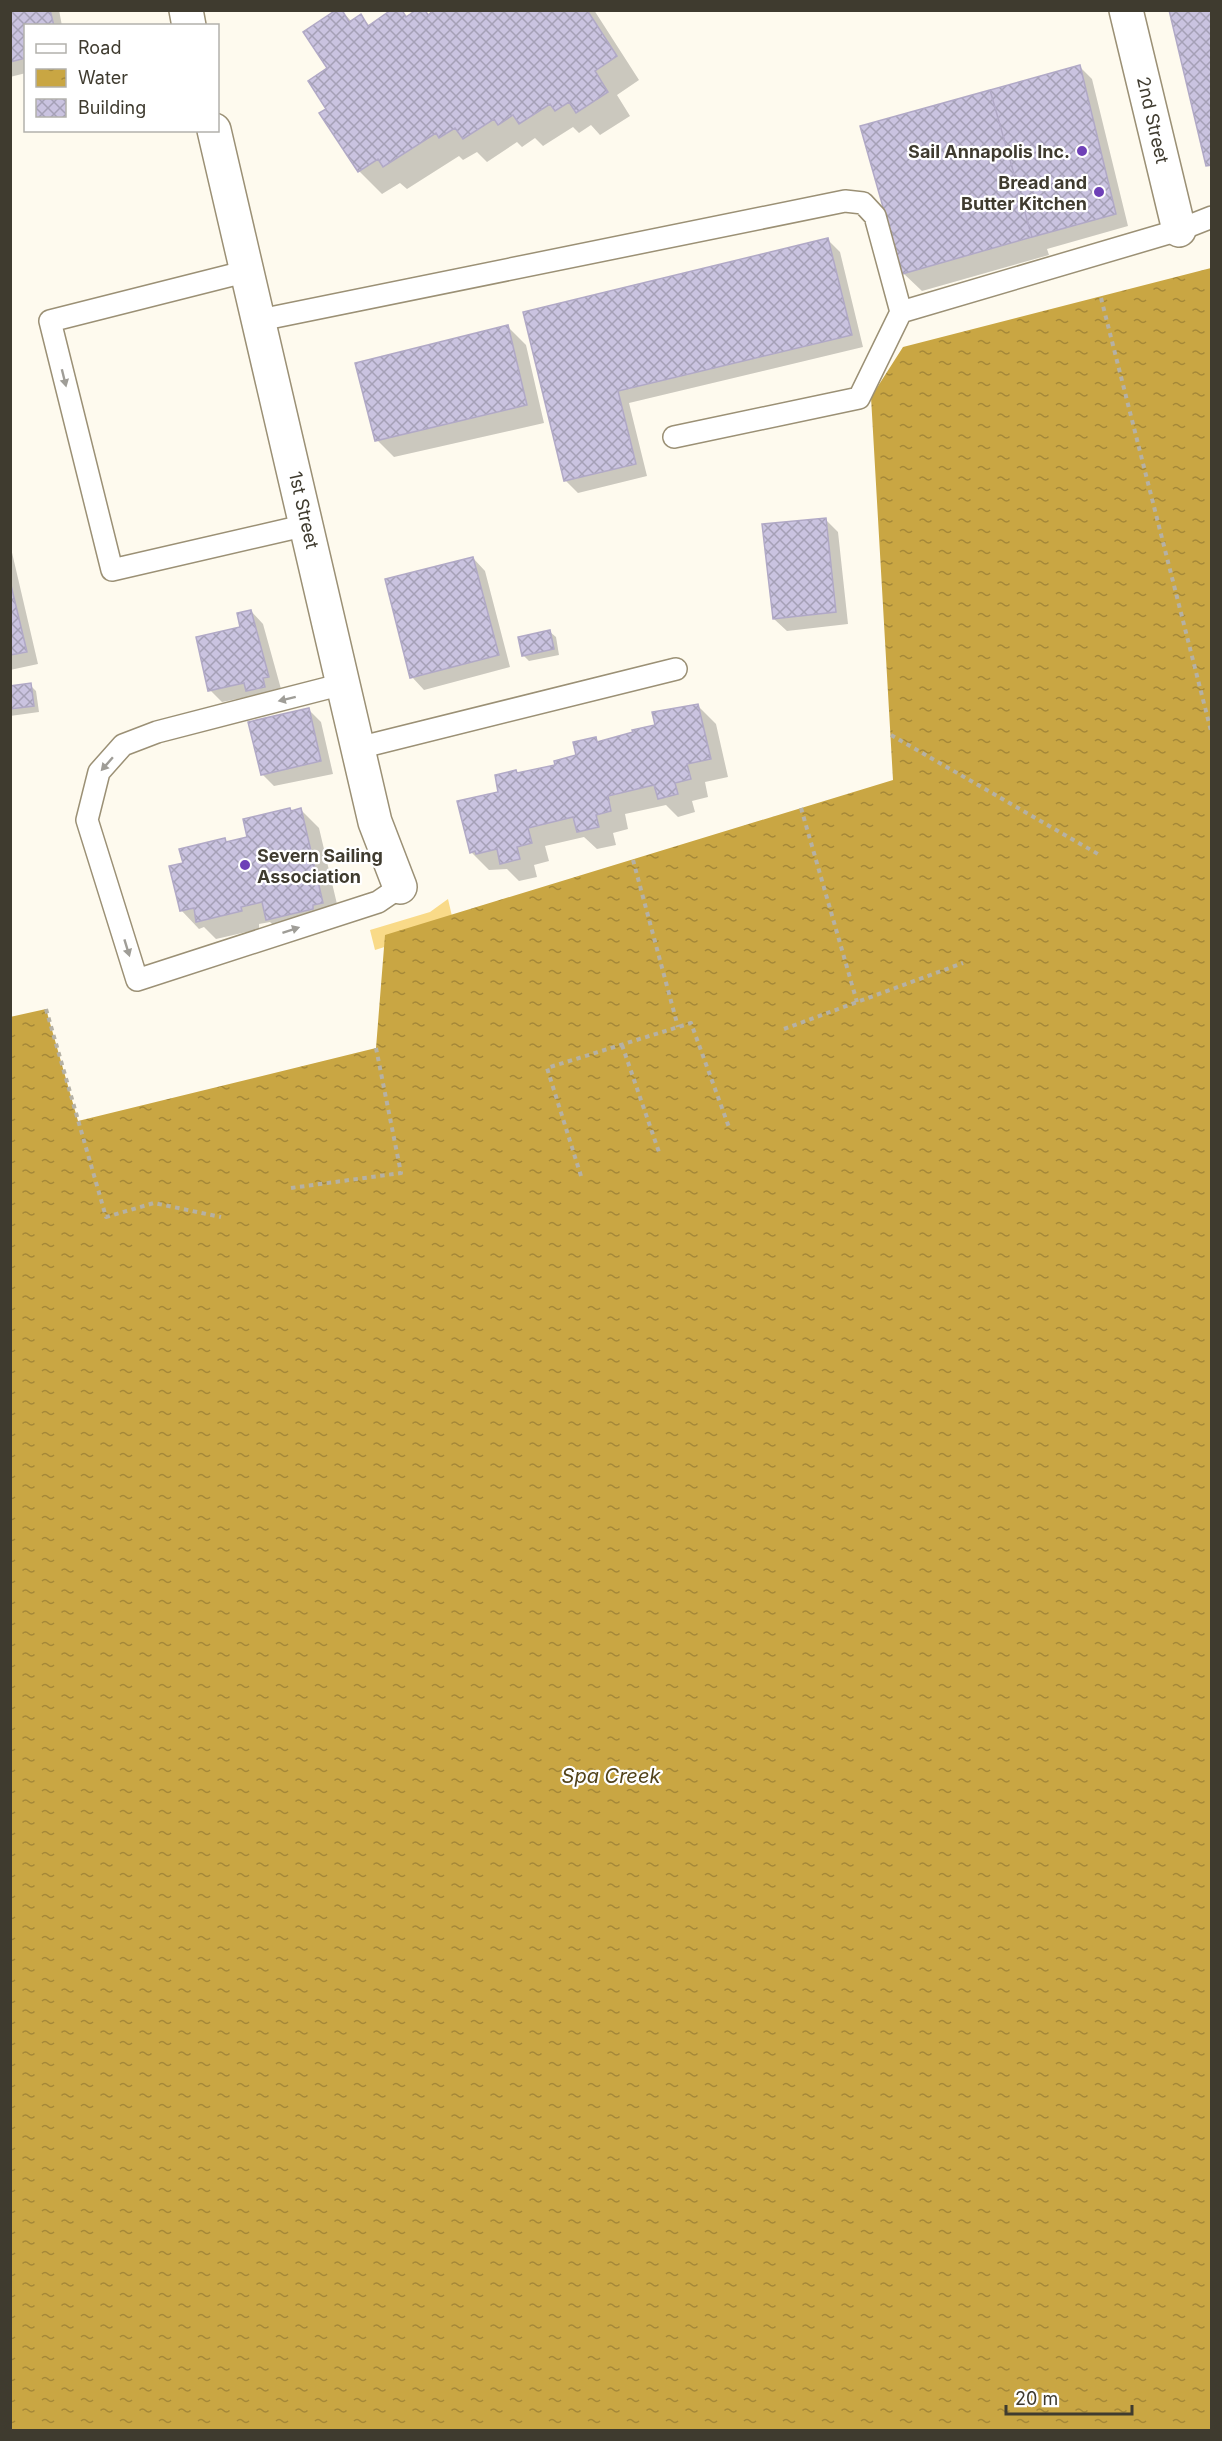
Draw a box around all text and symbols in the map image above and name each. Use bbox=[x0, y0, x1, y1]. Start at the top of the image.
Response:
legend bbox=[24, 24, 219, 132]
text: Road bbox=[78, 37, 121, 58]
text: Water bbox=[78, 67, 128, 88]
street label: 2nd Street bbox=[1133, 75, 1173, 166]
text: Building bbox=[78, 97, 146, 118]
place label: Sail Annapolis Inc. bbox=[908, 141, 1070, 162]
marker: Sail Annapolis Inc. bbox=[1075, 144, 1089, 158]
place label: Bread and Butter Kitchen bbox=[961, 172, 1087, 214]
marker: Bread and Butter Kitchen bbox=[1092, 185, 1106, 199]
one-way arrow bbox=[59, 368, 69, 387]
street label: 1st Street bbox=[285, 469, 323, 551]
one-way arrow bbox=[277, 694, 296, 704]
one-way arrow bbox=[101, 756, 114, 771]
place label: Severn Sailing Association bbox=[257, 845, 383, 887]
marker: Severn Sailing Association bbox=[238, 858, 252, 872]
one-way arrow bbox=[282, 925, 300, 934]
one-way arrow bbox=[123, 939, 132, 957]
water label: Spa Creek bbox=[562, 1764, 661, 1788]
scale bar bbox=[1006, 2378, 1132, 2416]
text: 20 m bbox=[1015, 2388, 1058, 2409]

